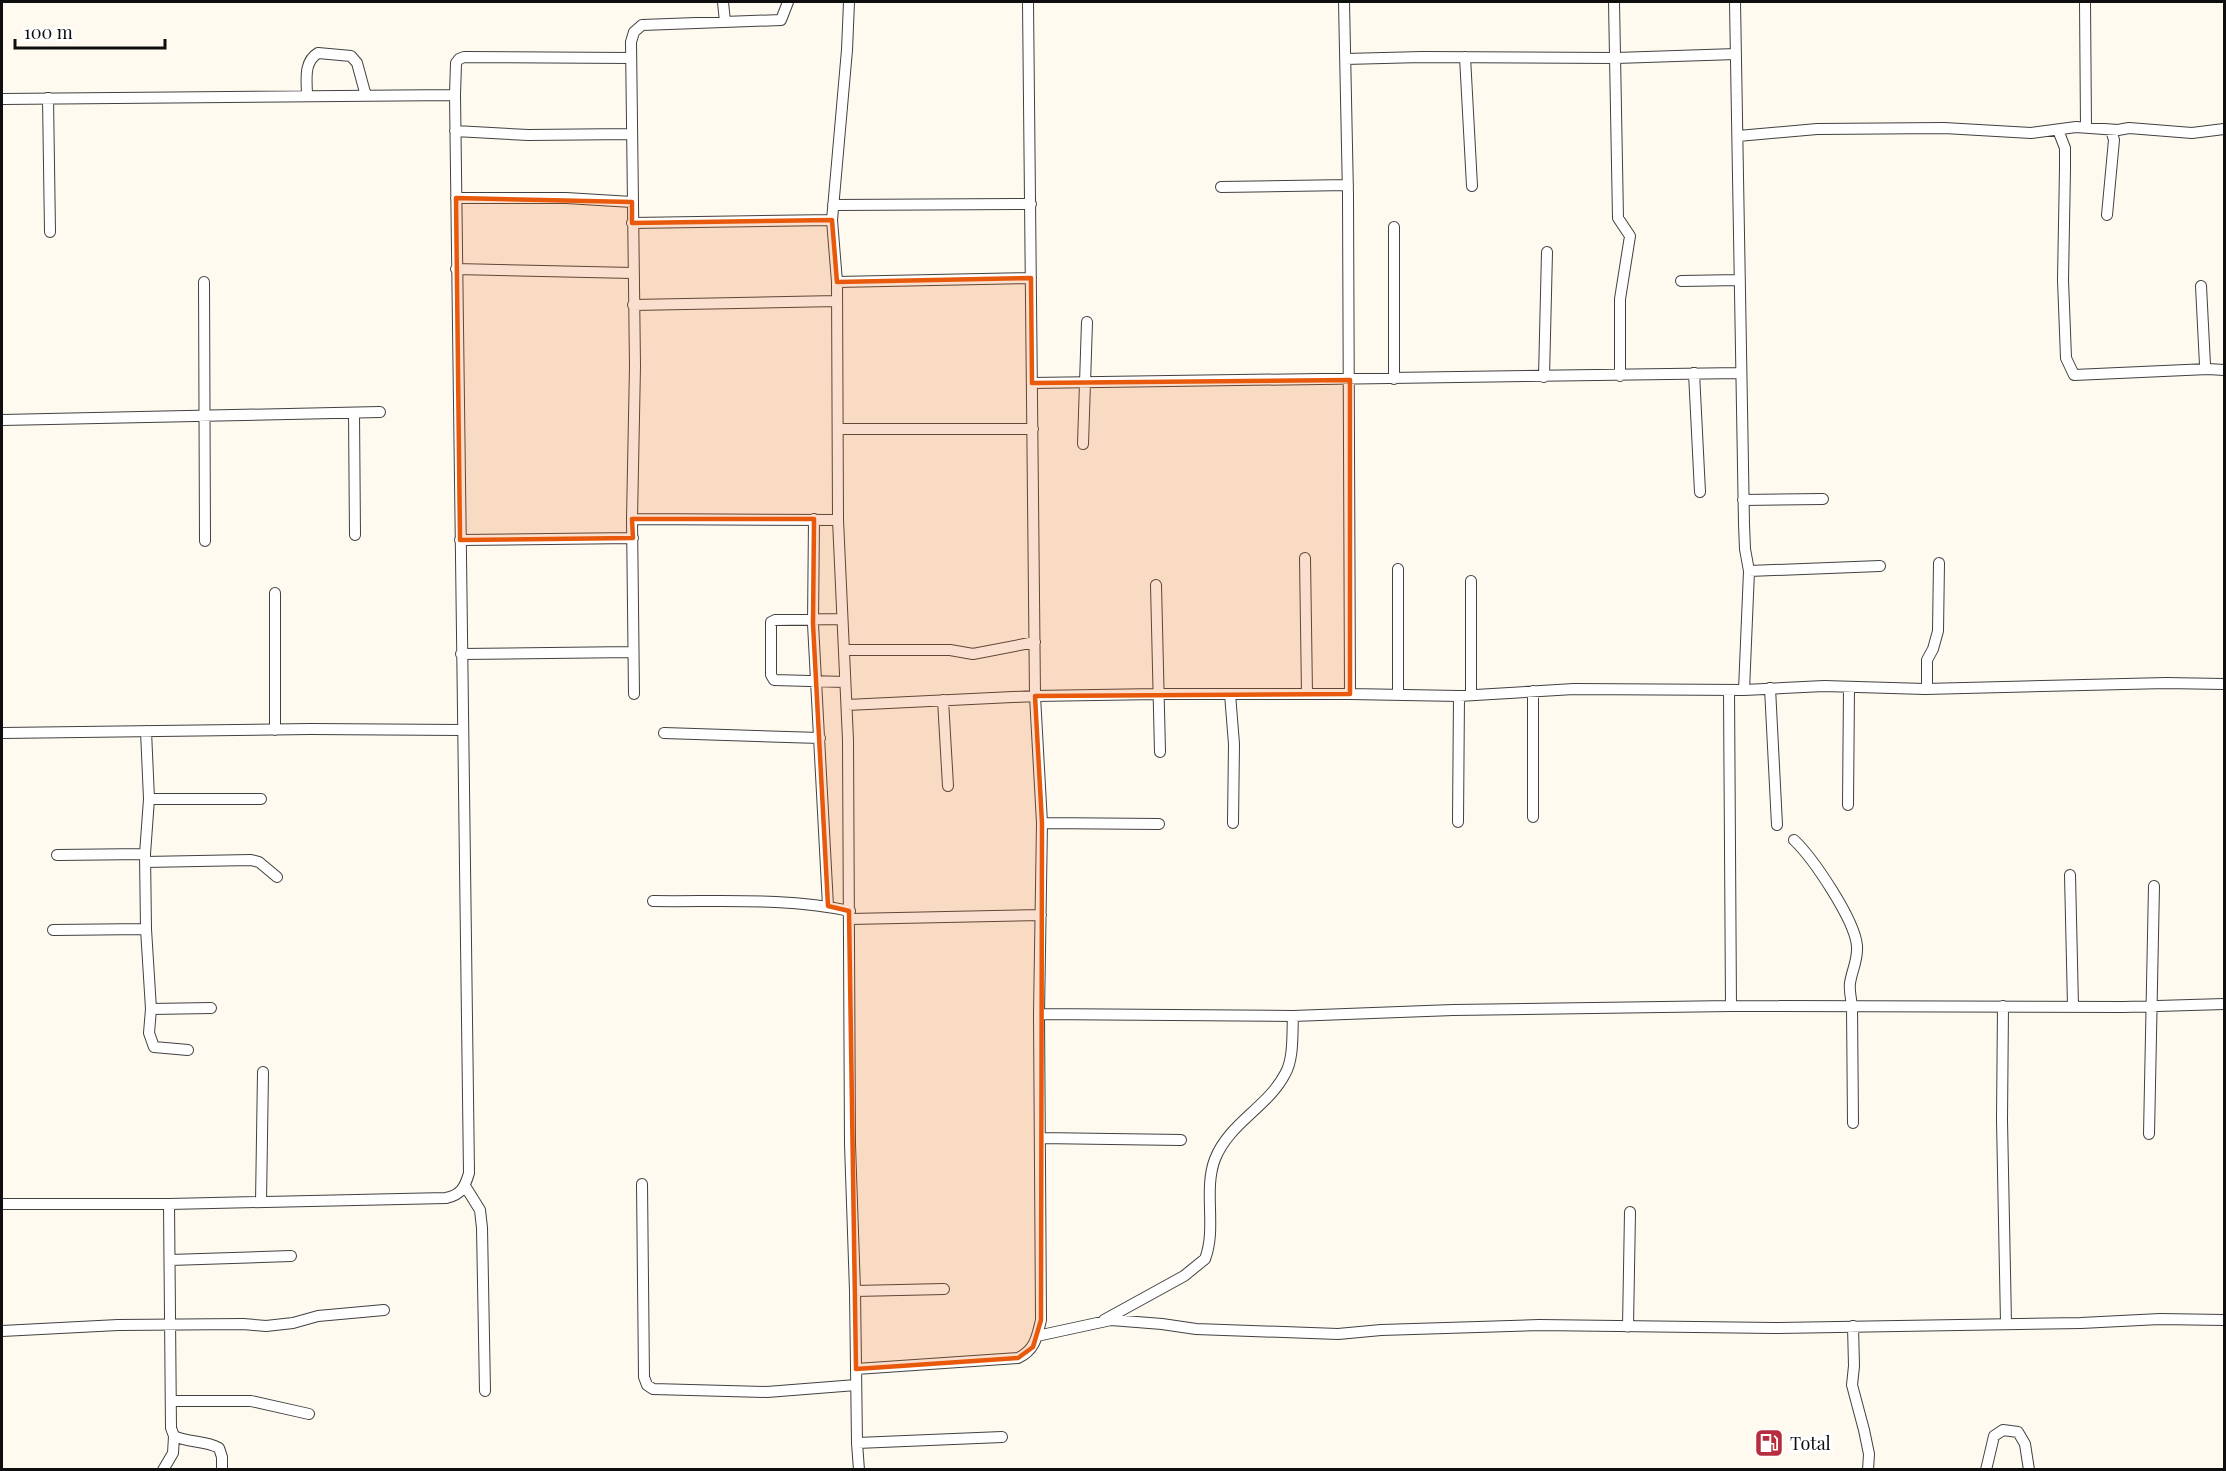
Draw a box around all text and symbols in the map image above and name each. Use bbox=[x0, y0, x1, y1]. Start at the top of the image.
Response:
scale bar bbox=[15, 12, 165, 50]
text: 100 m bbox=[24, 20, 73, 44]
fuel station icon: Total bbox=[1753, 1427, 1785, 1459]
place label: Total bbox=[1790, 1431, 1831, 1455]

